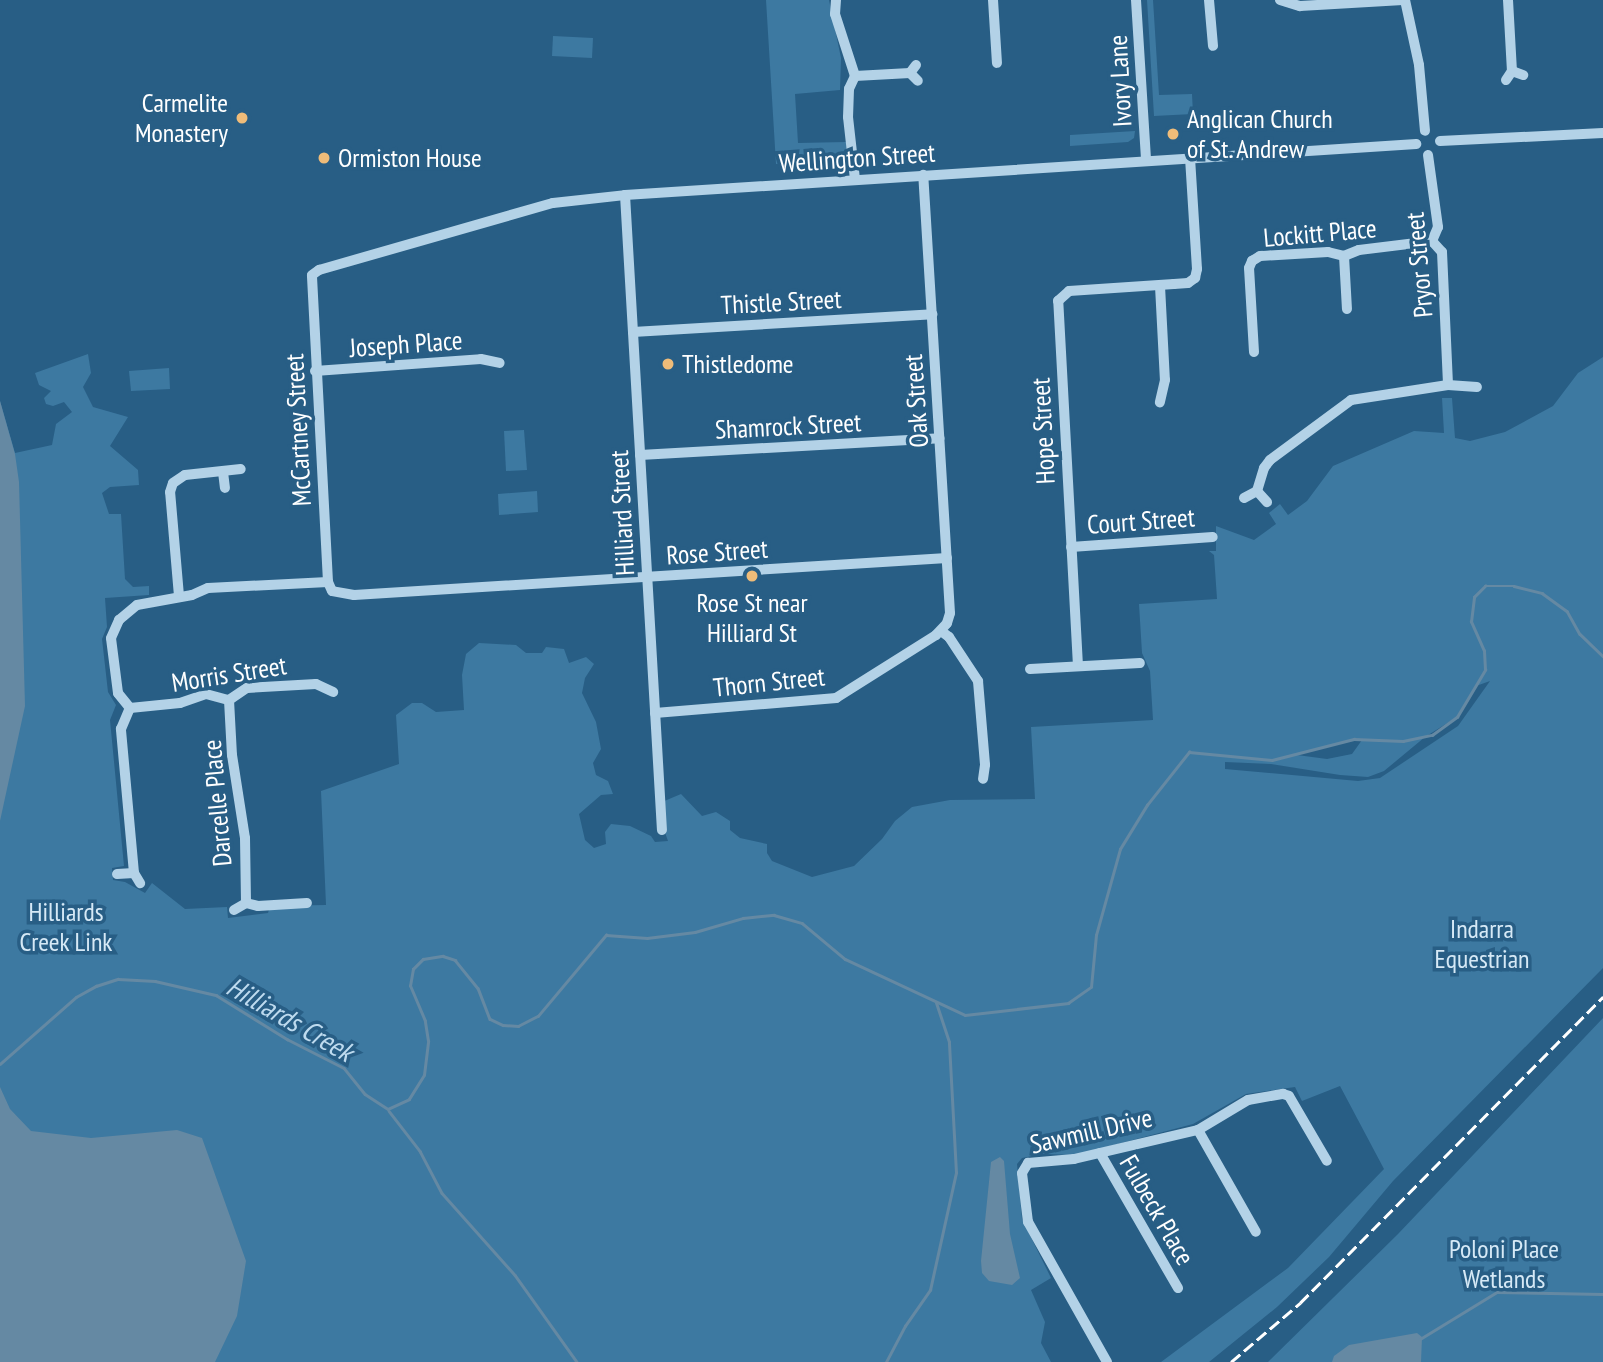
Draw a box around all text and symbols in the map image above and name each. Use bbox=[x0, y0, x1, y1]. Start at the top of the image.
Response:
street label: Ivory Lane bbox=[1102, 34, 1138, 128]
place label: Carmelite Monastery bbox=[135, 87, 228, 148]
place label: Anglican Church of St. Andrew bbox=[1187, 103, 1333, 164]
marker: Carmelite Monastery bbox=[234, 110, 250, 126]
marker: Anglican Church of St. Andrew bbox=[1165, 126, 1181, 142]
street label: Wellington Street bbox=[778, 137, 936, 179]
place label: Ormiston House bbox=[338, 142, 482, 174]
marker: Ormiston House bbox=[316, 150, 332, 166]
street label: Pryor Street bbox=[1399, 211, 1439, 319]
street label: Lockitt Place bbox=[1262, 213, 1378, 253]
street label: Thistle Street bbox=[720, 283, 842, 321]
street label: Joseph Place bbox=[349, 324, 463, 364]
place label: Thistledome bbox=[682, 348, 794, 380]
street label: McCartney Street bbox=[278, 353, 318, 507]
street label: Oak Street bbox=[897, 353, 935, 449]
marker: Thistledome bbox=[660, 356, 676, 372]
street label: Hope Street bbox=[1025, 377, 1061, 485]
street label: Shamrock Street bbox=[714, 407, 862, 445]
street label: Hilliard Street bbox=[603, 450, 641, 576]
street label: Court Street bbox=[1086, 502, 1196, 540]
street label: Rose Street bbox=[665, 533, 769, 571]
marker: Rose St near Hilliard St bbox=[744, 568, 760, 584]
place label: Rose St near Hilliard St bbox=[696, 587, 808, 648]
street label: Morris Street bbox=[169, 650, 289, 698]
street label: Thorn Street bbox=[712, 661, 826, 703]
street label: Darcelle Place bbox=[196, 738, 238, 868]
park label: Hilliards Creek Link bbox=[19, 896, 113, 958]
park label: Indarra Equestrian bbox=[1435, 913, 1529, 974]
water label: Hilliards Creek bbox=[221, 969, 359, 1069]
street label: Sawmill Drive bbox=[1027, 1102, 1155, 1160]
street label: Fulbeck Place bbox=[1113, 1149, 1201, 1271]
park label: Poloni Place Wetlands bbox=[1449, 1233, 1559, 1294]

